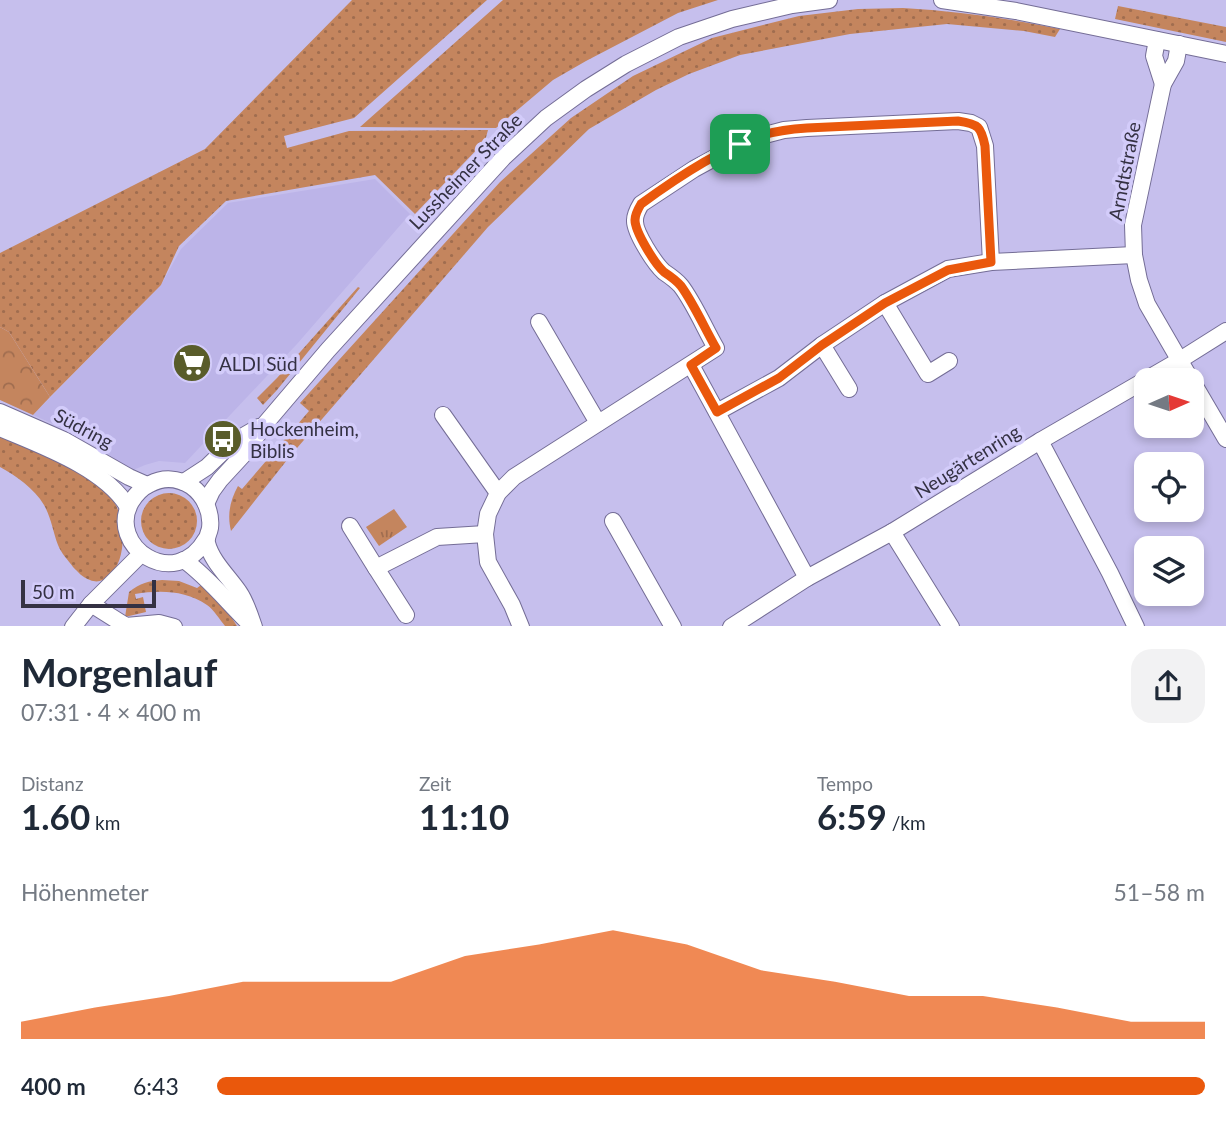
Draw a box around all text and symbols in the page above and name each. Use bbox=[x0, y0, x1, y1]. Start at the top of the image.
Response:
street label: Lussheimer Straße bbox=[404, 108, 526, 234]
pin bbox=[710, 114, 770, 174]
street label: Arndtstraße bbox=[1103, 120, 1145, 222]
icon: arrive bbox=[721, 125, 759, 163]
supermarket icon: ALDI Süd bbox=[171, 342, 213, 384]
place label: ALDI Süd bbox=[219, 352, 298, 375]
north arrow bbox=[1134, 368, 1204, 438]
map controls bbox=[1134, 368, 1204, 606]
street label: Südring bbox=[51, 403, 117, 453]
place label: Hockenheim, Biblis bbox=[250, 417, 359, 462]
bus stop icon: Hockenheim, Biblis bbox=[202, 418, 244, 460]
street label: Neugärtenring bbox=[910, 419, 1024, 503]
button: locate bbox=[1134, 452, 1204, 522]
button: layers bbox=[1134, 536, 1204, 606]
scale bar bbox=[21, 578, 156, 609]
text: 50 m bbox=[32, 580, 75, 603]
text: Morgenlauf bbox=[21, 649, 217, 695]
button: share bbox=[1131, 649, 1205, 723]
text: 07:31 · 4 × 400 m bbox=[21, 698, 201, 726]
text: Distanz bbox=[21, 772, 84, 795]
text: Zeit bbox=[419, 772, 451, 795]
text: Tempo bbox=[817, 772, 873, 795]
text: 1.60 bbox=[21, 795, 90, 837]
text: 11:10 bbox=[419, 795, 509, 837]
text: 6:59 bbox=[817, 795, 887, 837]
text: km bbox=[90, 811, 120, 834]
text: /km bbox=[887, 811, 926, 834]
text: Höhenmeter bbox=[21, 878, 149, 906]
text: 51–58 m bbox=[1113, 878, 1205, 906]
text: 400 m bbox=[21, 1072, 86, 1100]
text: 6:43 bbox=[133, 1072, 179, 1100]

